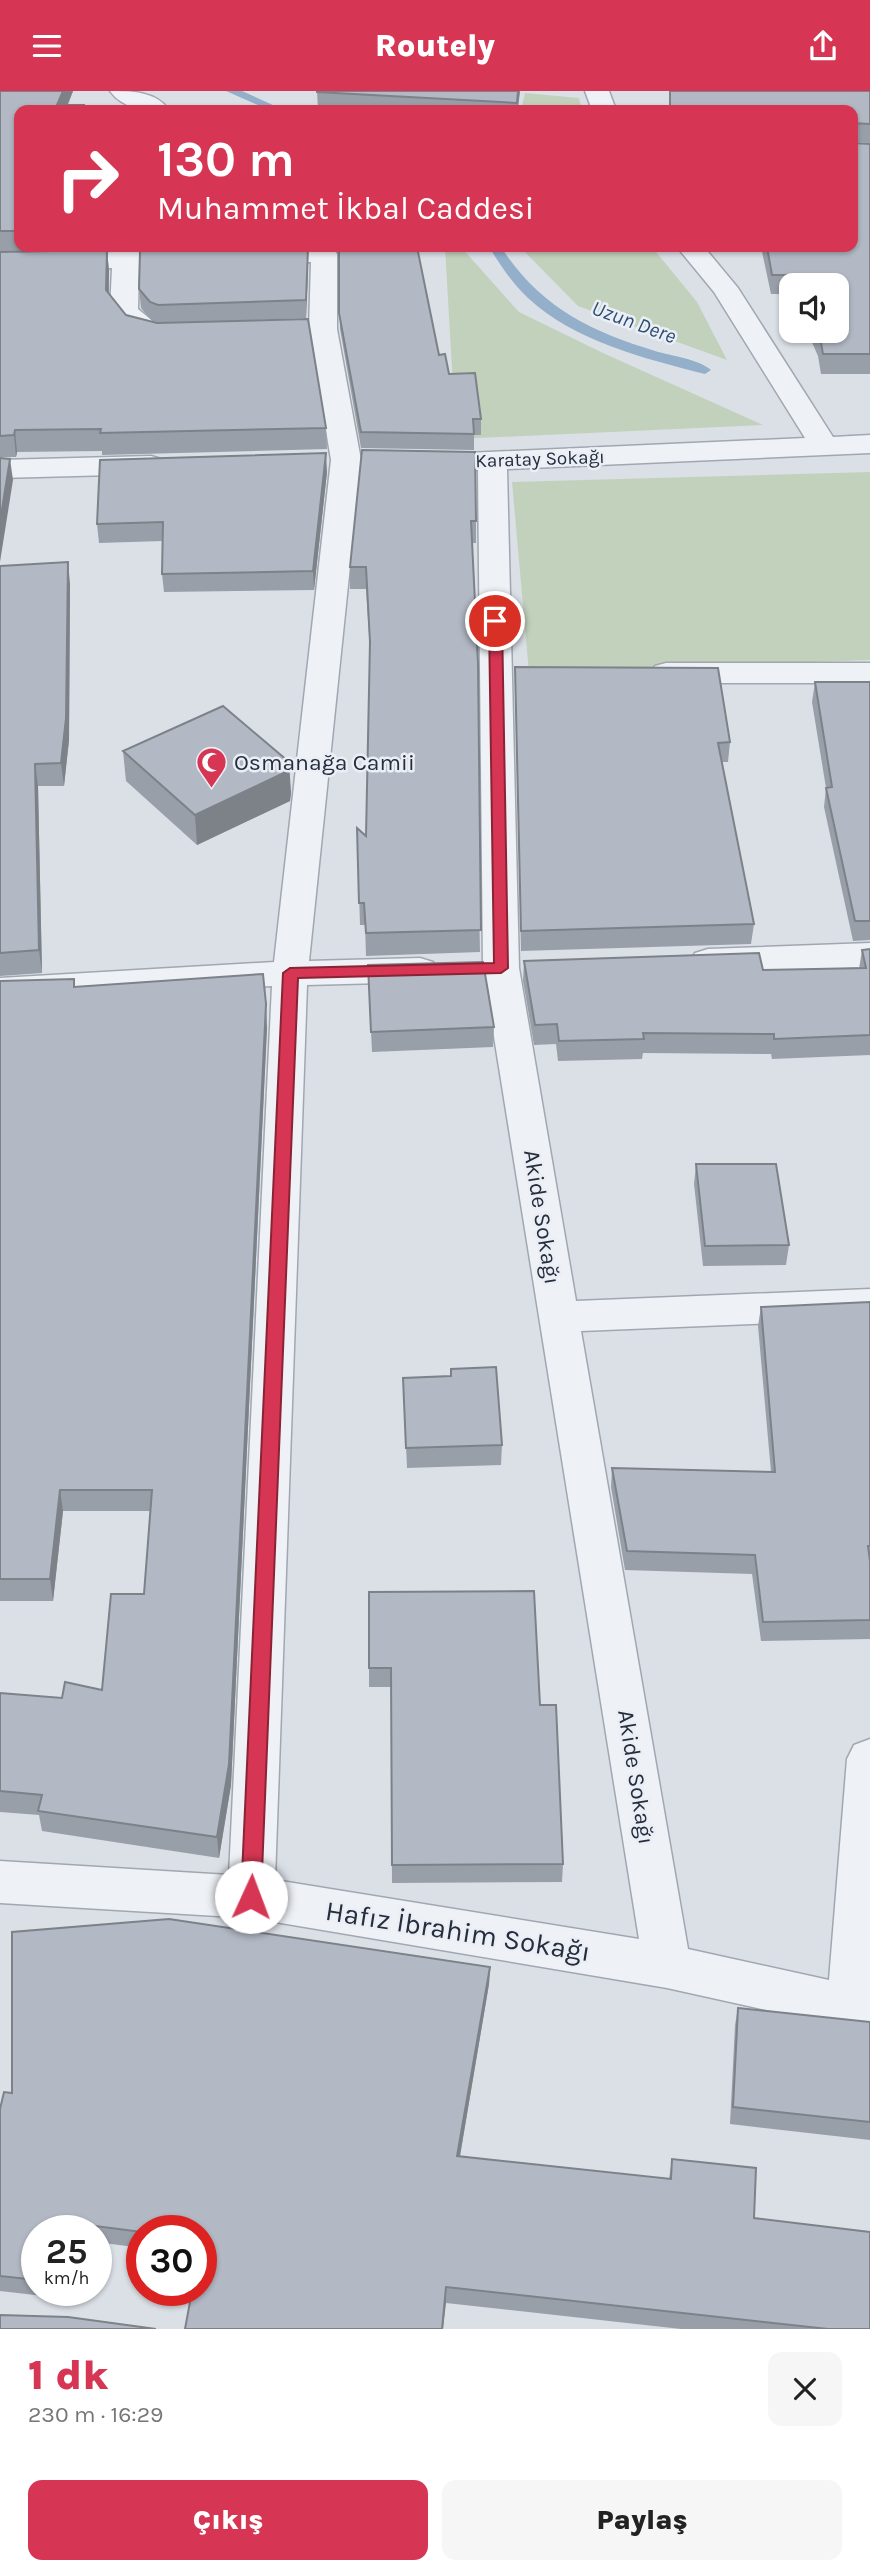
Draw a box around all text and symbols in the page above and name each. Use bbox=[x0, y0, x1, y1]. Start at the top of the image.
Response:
icon: menu bbox=[28, 27, 66, 65]
text: Routely bbox=[375, 27, 495, 64]
icon: share bbox=[804, 27, 842, 65]
text: 130 m bbox=[157, 131, 295, 188]
icon: right bbox=[42, 133, 133, 224]
text: Muhammet İkbal Caddesi bbox=[157, 190, 534, 227]
map controls bbox=[779, 273, 849, 343]
button: sound bbox=[779, 273, 849, 343]
water label: Uzun Dere bbox=[589, 296, 680, 348]
street label: Karatay Sokağı bbox=[475, 446, 605, 472]
pin bbox=[465, 591, 525, 651]
icon: arrive bbox=[476, 602, 514, 640]
mosque icon: Osmanağa Camii bbox=[194, 745, 228, 789]
place label: Osmanağa Camii bbox=[234, 749, 415, 776]
street label: Akide Sokağı bbox=[518, 1148, 566, 1286]
street label: Akide Sokağı bbox=[612, 1708, 660, 1846]
position arrow bbox=[214, 1860, 288, 1934]
street label: Hafız İbrahim Sokağı bbox=[323, 1894, 593, 1968]
speed limit sign: 30 bbox=[126, 2215, 217, 2306]
text: 25 bbox=[46, 2231, 87, 2272]
text: km/h bbox=[44, 2267, 89, 2289]
text: 1 dk bbox=[28, 2350, 108, 2400]
button: close bbox=[768, 2352, 842, 2426]
text: 230 m · 16:29 bbox=[28, 2401, 163, 2428]
button: Çıkış bbox=[28, 2480, 428, 2560]
button: Paylaş bbox=[442, 2480, 842, 2560]

